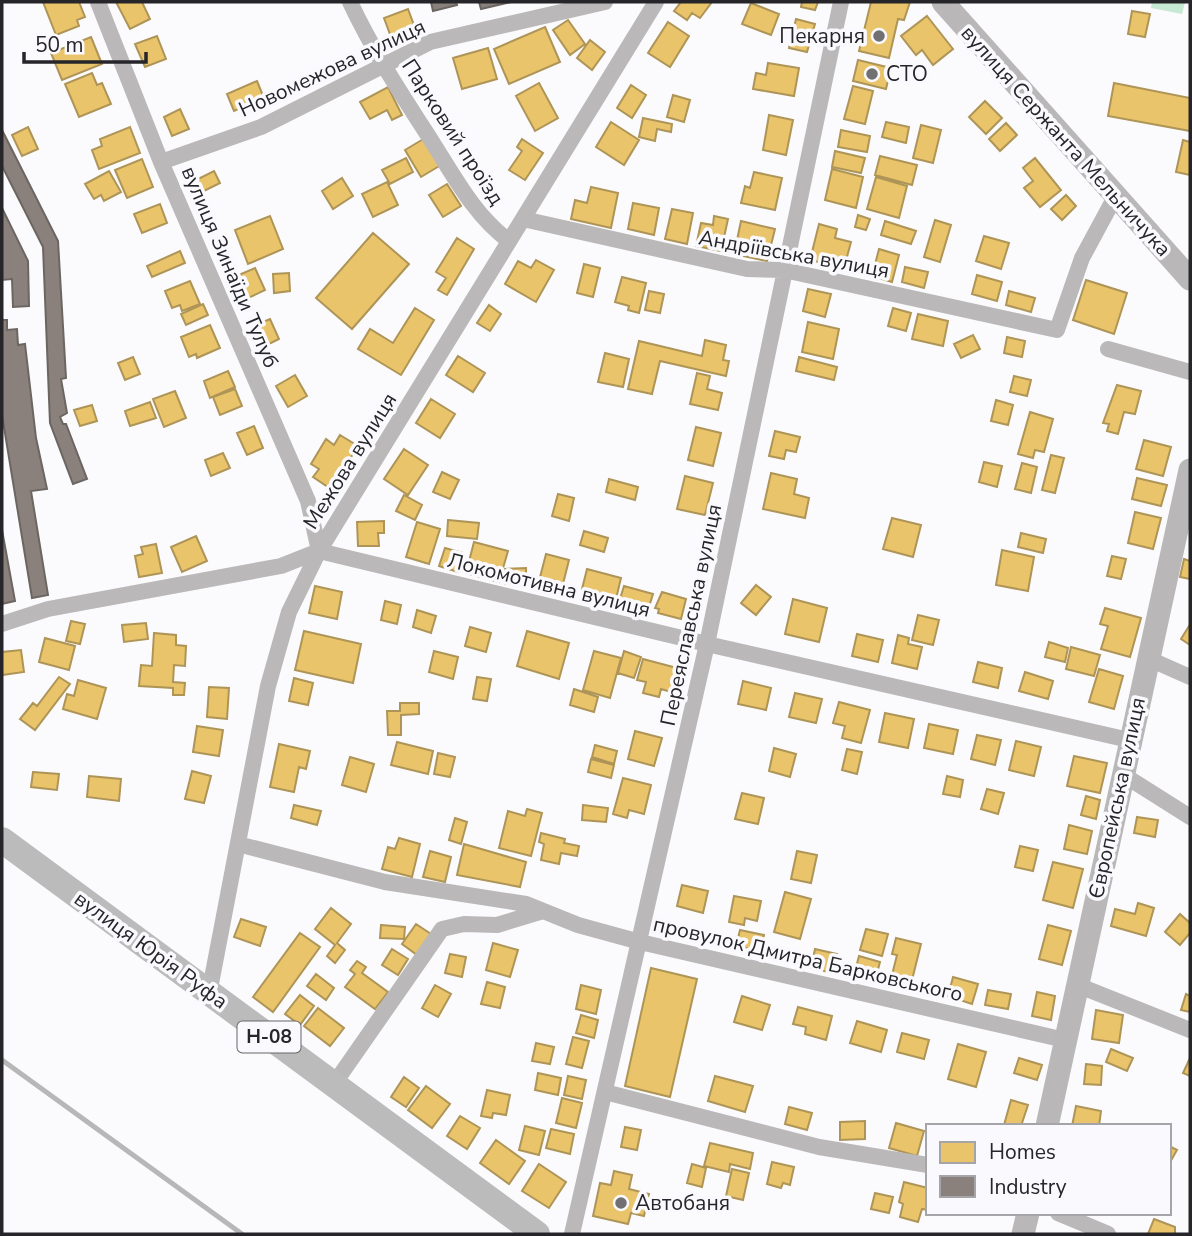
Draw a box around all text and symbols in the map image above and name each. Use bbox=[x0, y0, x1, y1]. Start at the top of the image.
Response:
street label: Новомежова вулиця bbox=[234, 12, 430, 124]
street label: вулиця Сержанта Мельничука bbox=[955, 20, 1177, 262]
scale bar bbox=[24, 21, 147, 65]
place label: Пекарня bbox=[779, 22, 865, 50]
marker: Пекарня bbox=[871, 28, 887, 44]
text: 50 m bbox=[35, 31, 84, 59]
street label: Парковий проїзд bbox=[395, 54, 511, 210]
place label: СТО bbox=[886, 60, 928, 88]
marker: СТО bbox=[864, 66, 880, 82]
street label: вулиця Зинаїди Тулуб bbox=[175, 162, 285, 372]
street label: Андріївська вулиця bbox=[696, 223, 892, 285]
street label: Межова вулиця bbox=[297, 387, 403, 535]
street label: Переяславська вулиця bbox=[654, 501, 728, 729]
street label: Локомотивна вулиця bbox=[445, 546, 653, 624]
street label: Європейська вулиця bbox=[1082, 695, 1152, 901]
street label: вулиця Юрія Руфа bbox=[69, 885, 233, 1015]
street label: провулок Дмитра Барковського bbox=[650, 910, 966, 1008]
road number: Н-08 bbox=[238, 1021, 300, 1052]
legend bbox=[926, 1124, 1171, 1215]
text: Homes bbox=[989, 1138, 1056, 1166]
text: Industry bbox=[989, 1173, 1067, 1201]
place label: Автобаня bbox=[635, 1189, 730, 1217]
marker: Автобаня bbox=[613, 1195, 629, 1211]

